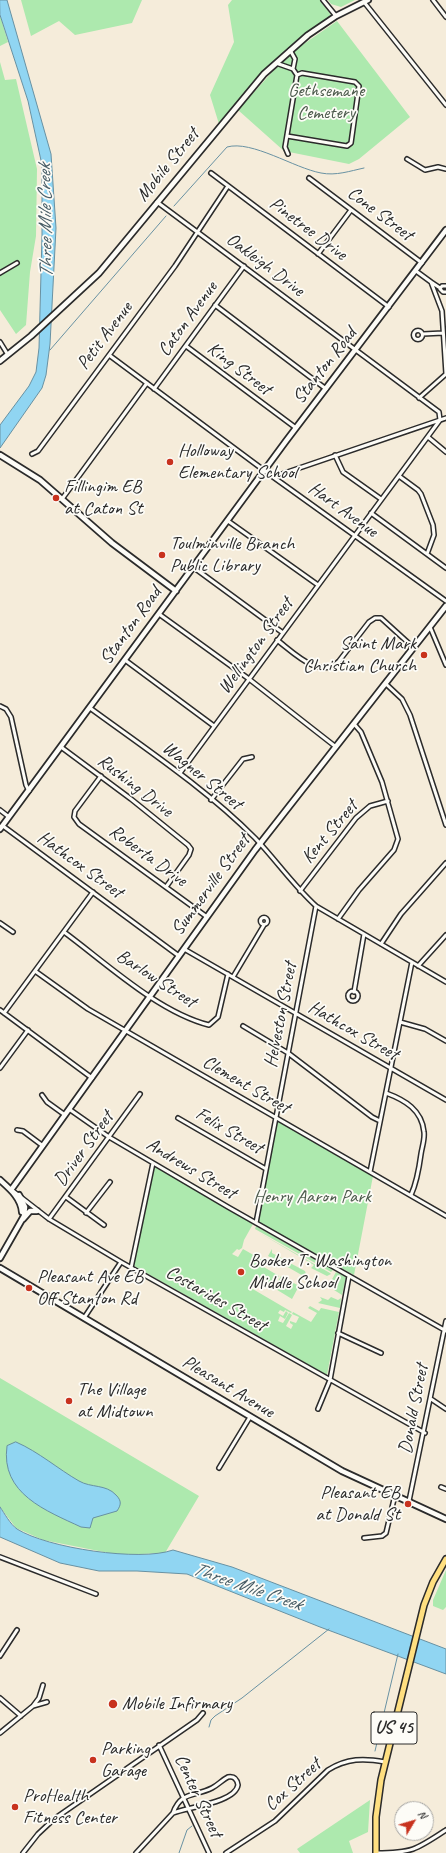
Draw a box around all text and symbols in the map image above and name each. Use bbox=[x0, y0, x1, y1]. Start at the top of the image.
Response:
park label: Gethsemane Cemetery bbox=[288, 80, 364, 124]
street label: Mobile Street bbox=[132, 124, 204, 206]
water label: Three Mile Creek bbox=[33, 164, 59, 278]
street label: Cone Street bbox=[343, 182, 417, 246]
street label: Pinetree Drive bbox=[265, 192, 351, 266]
street label: Oakleigh Drive bbox=[221, 228, 309, 302]
street label: Caton Avenue bbox=[153, 277, 223, 361]
street label: Petit Avenue bbox=[72, 298, 138, 374]
street label: Stanton Road bbox=[288, 323, 362, 409]
street label: King Street bbox=[202, 337, 276, 401]
place label: Holloway Elementary School bbox=[178, 440, 297, 484]
marker: Holloway Elementary School bbox=[165, 457, 175, 467]
place label: Fillingim EB at Caton St bbox=[64, 476, 143, 520]
street label: Hart Avenue bbox=[304, 477, 382, 543]
marker: Fillingim EB at Caton St bbox=[51, 493, 61, 503]
place label: Toulminville Branch Public Library bbox=[170, 533, 294, 577]
marker: Toulminville Branch Public Library bbox=[157, 550, 167, 560]
street label: Stanton Road bbox=[95, 583, 167, 669]
street label: Wellington Street bbox=[214, 594, 298, 698]
place label: Saint Mark Christian Church bbox=[303, 633, 416, 677]
marker: Saint Mark Christian Church bbox=[419, 650, 429, 660]
street label: Wagner Street bbox=[157, 737, 247, 815]
street label: Rushing Drive bbox=[93, 750, 177, 822]
street label: Kent Street bbox=[297, 796, 363, 868]
street label: Roberta Drive bbox=[105, 820, 191, 892]
street label: Hathcox Street bbox=[33, 826, 127, 904]
street label: Summerville Street bbox=[167, 830, 255, 940]
street label: Barlow Street bbox=[112, 945, 200, 1013]
street label: Helveston Street bbox=[260, 960, 302, 1070]
street label: Hathcox Street bbox=[304, 996, 402, 1066]
street label: Clement Street bbox=[198, 1051, 294, 1119]
street label: Felix Street bbox=[191, 1103, 267, 1159]
street label: Driver Street bbox=[49, 1107, 119, 1191]
street label: Andrews Street bbox=[142, 1133, 240, 1205]
park label: Henry Aaron Park bbox=[253, 1186, 371, 1208]
place label: Booker T. Washington Middle School bbox=[249, 1250, 391, 1294]
street label: Costarides Street bbox=[162, 1261, 270, 1337]
place label: Pleasant Ave EB Off Stanton Rd bbox=[37, 1266, 143, 1310]
marker: Booker T. Washington Middle School bbox=[236, 1267, 246, 1277]
marker: Pleasant Ave EB Off Stanton Rd bbox=[24, 1283, 34, 1293]
street label: Pleasant Avenue bbox=[178, 1351, 278, 1423]
street label: Donald Street bbox=[394, 1362, 434, 1456]
place label: The Village at Midtown bbox=[77, 1379, 152, 1423]
marker: The Village at Midtown bbox=[64, 1396, 74, 1406]
place label: Pleasant EB at Donald St bbox=[316, 1482, 400, 1526]
marker: Pleasant EB at Donald St bbox=[403, 1499, 413, 1509]
water label: Three Mile Creek bbox=[189, 1557, 305, 1617]
place label: Mobile Infirmary bbox=[122, 1693, 232, 1715]
marker: Mobile Infirmary bbox=[107, 1698, 119, 1710]
road number: US 45 bbox=[371, 1712, 417, 1744]
place label: Parking Garage bbox=[101, 1738, 150, 1782]
street label: Center Street bbox=[169, 1751, 227, 1841]
street label: Cox Street bbox=[260, 1754, 326, 1816]
marker: Parking Garage bbox=[88, 1755, 98, 1765]
place label: ProHealth Fitness Center bbox=[23, 1785, 117, 1829]
north arrow bbox=[394, 1801, 434, 1841]
marker: ProHealth Fitness Center bbox=[10, 1802, 20, 1812]
text: N bbox=[415, 1807, 430, 1821]

